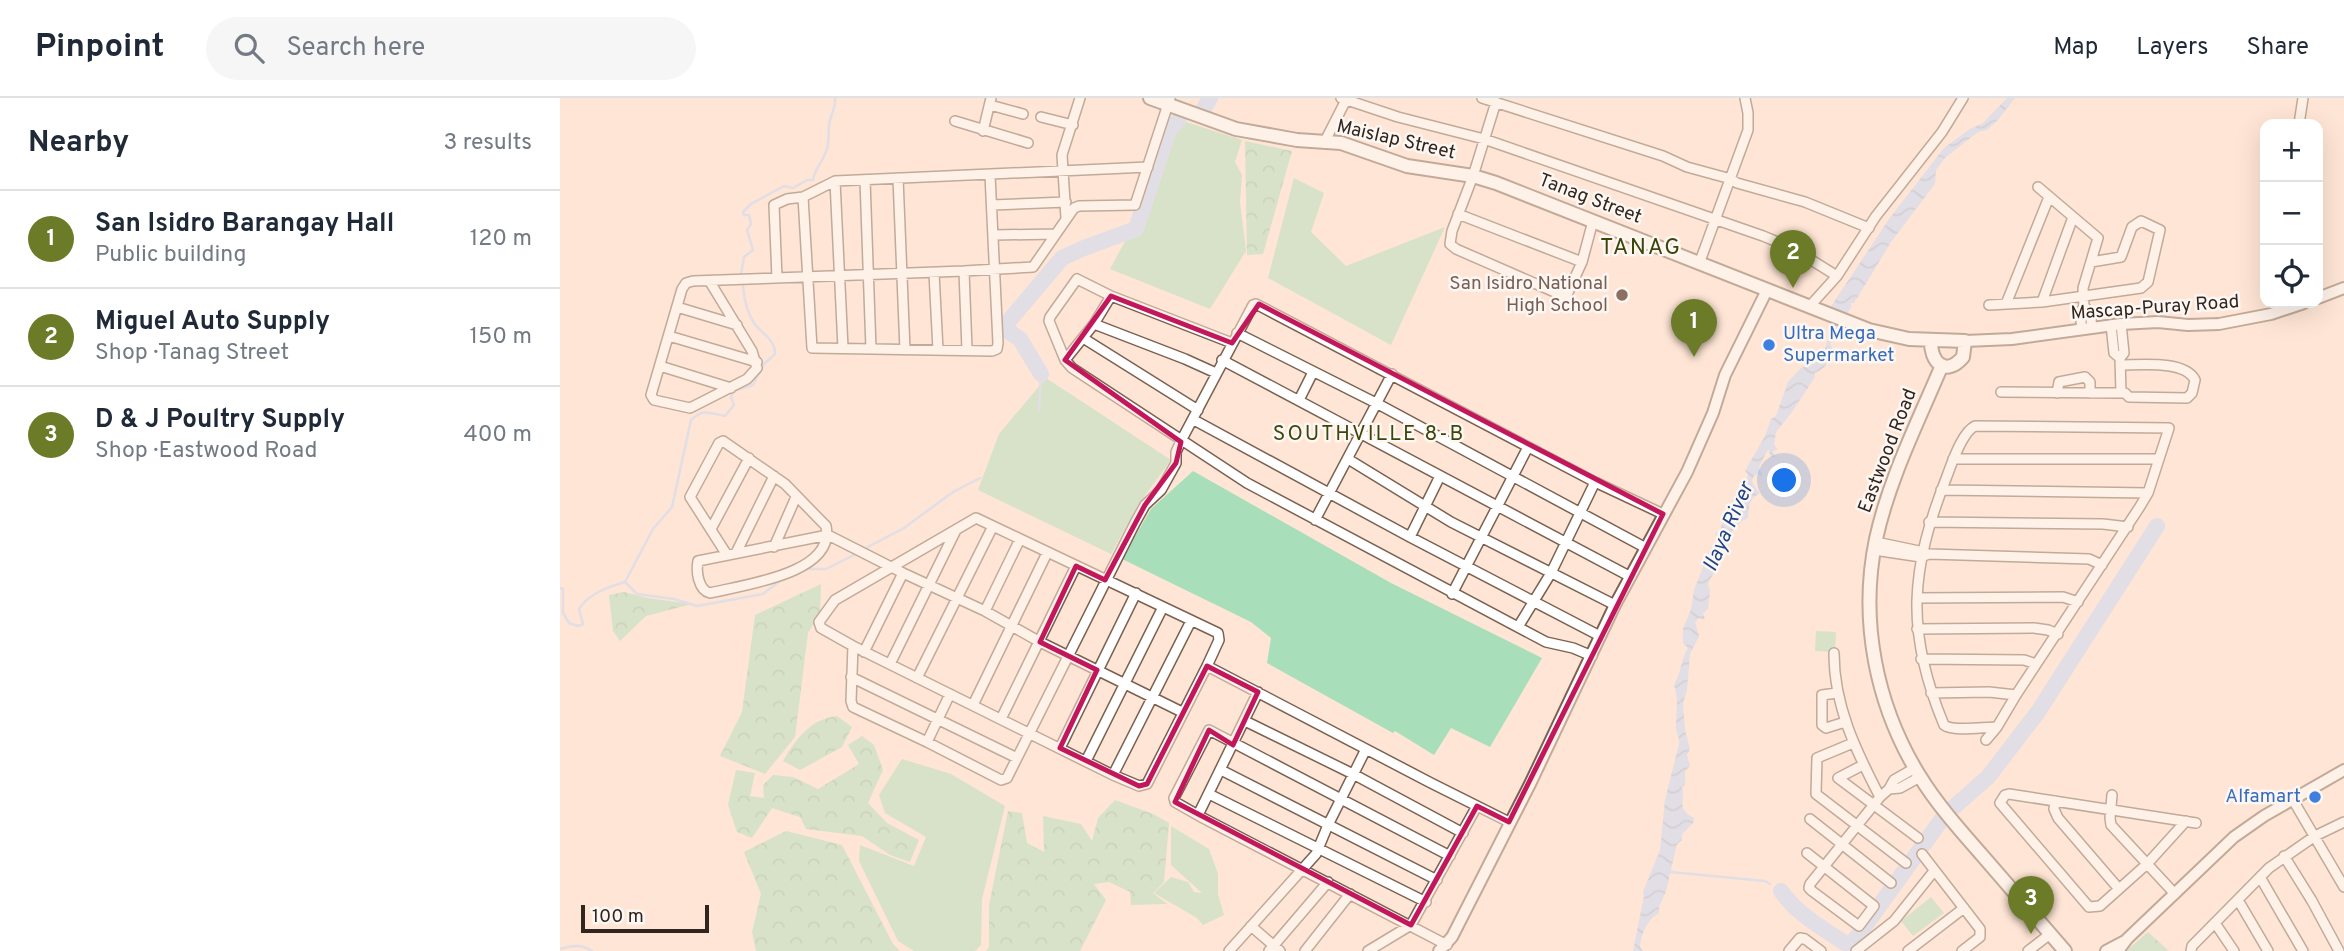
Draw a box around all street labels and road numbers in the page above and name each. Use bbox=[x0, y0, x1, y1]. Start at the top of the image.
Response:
street label: Maislap Street bbox=[1334, 115, 1458, 165]
street label: Tanag Street bbox=[1535, 168, 1645, 230]
street label: Mascap-Puray Road bbox=[2070, 290, 2240, 326]
street label: Eastwood Road bbox=[1853, 385, 1923, 517]

